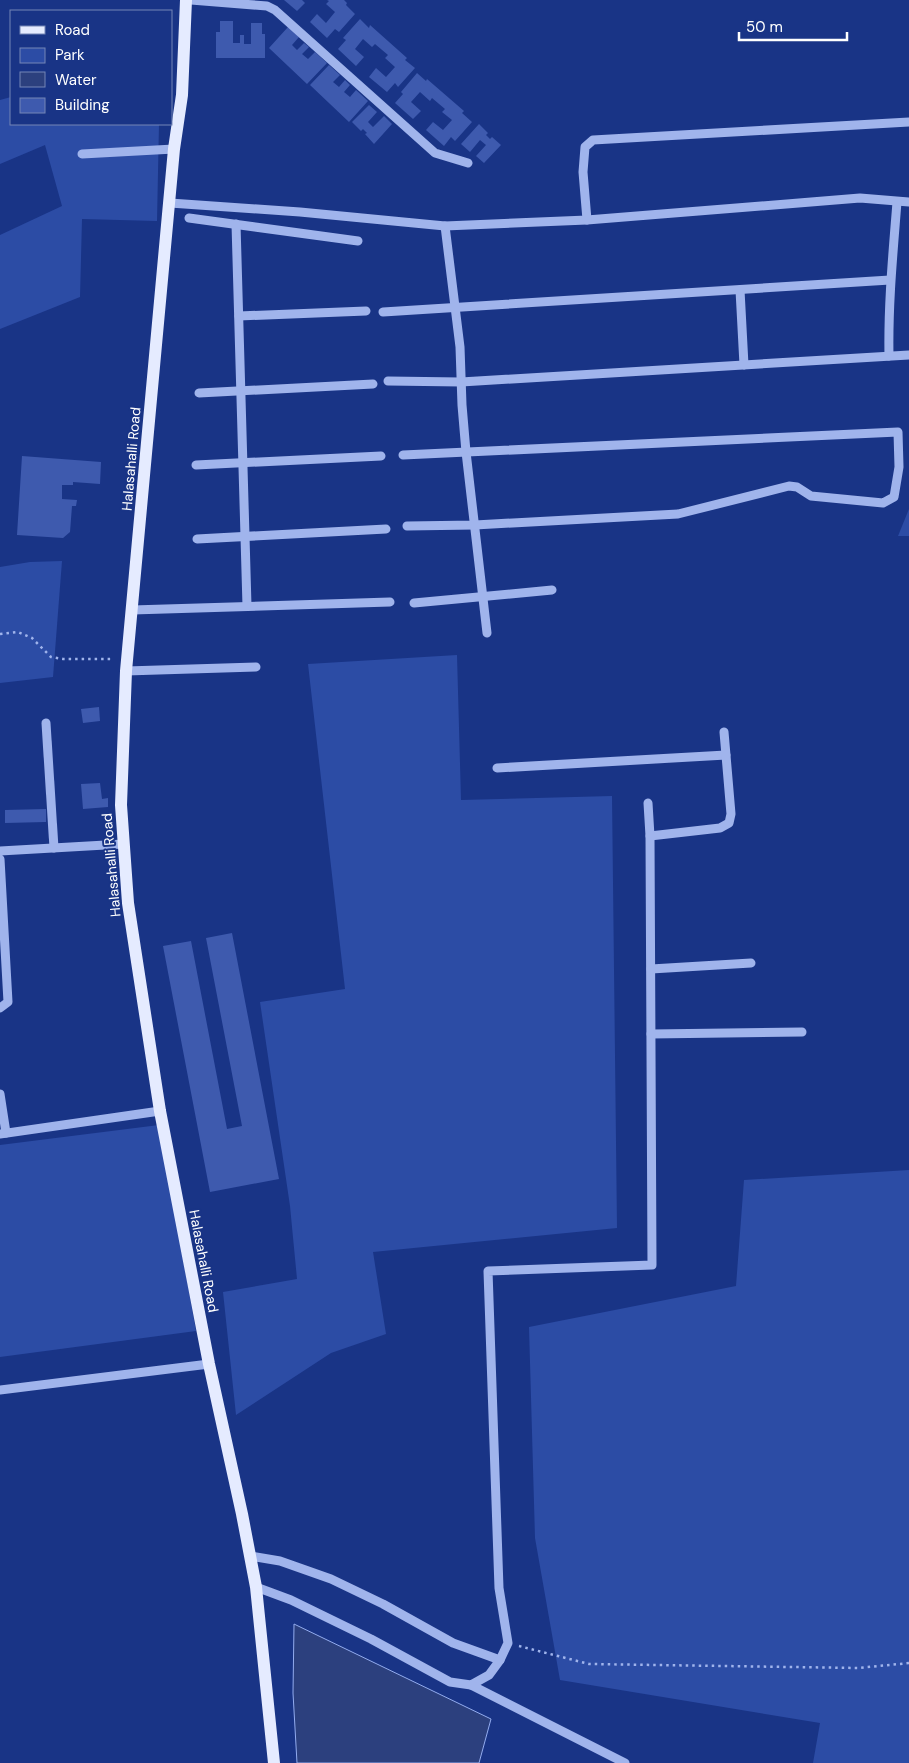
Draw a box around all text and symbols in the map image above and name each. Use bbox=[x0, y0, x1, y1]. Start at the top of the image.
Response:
legend bbox=[10, 10, 172, 125]
scale bar bbox=[739, 10, 846, 42]
text: 50 m bbox=[746, 17, 783, 37]
text: Road bbox=[55, 20, 90, 40]
text: Park bbox=[55, 45, 85, 65]
text: Water bbox=[55, 70, 97, 90]
text: Building bbox=[55, 95, 110, 115]
street label: Halasahalli Road bbox=[117, 406, 145, 512]
street label: Halasahalli Road bbox=[97, 812, 125, 918]
street label: Halasahalli Road bbox=[185, 1208, 223, 1314]

